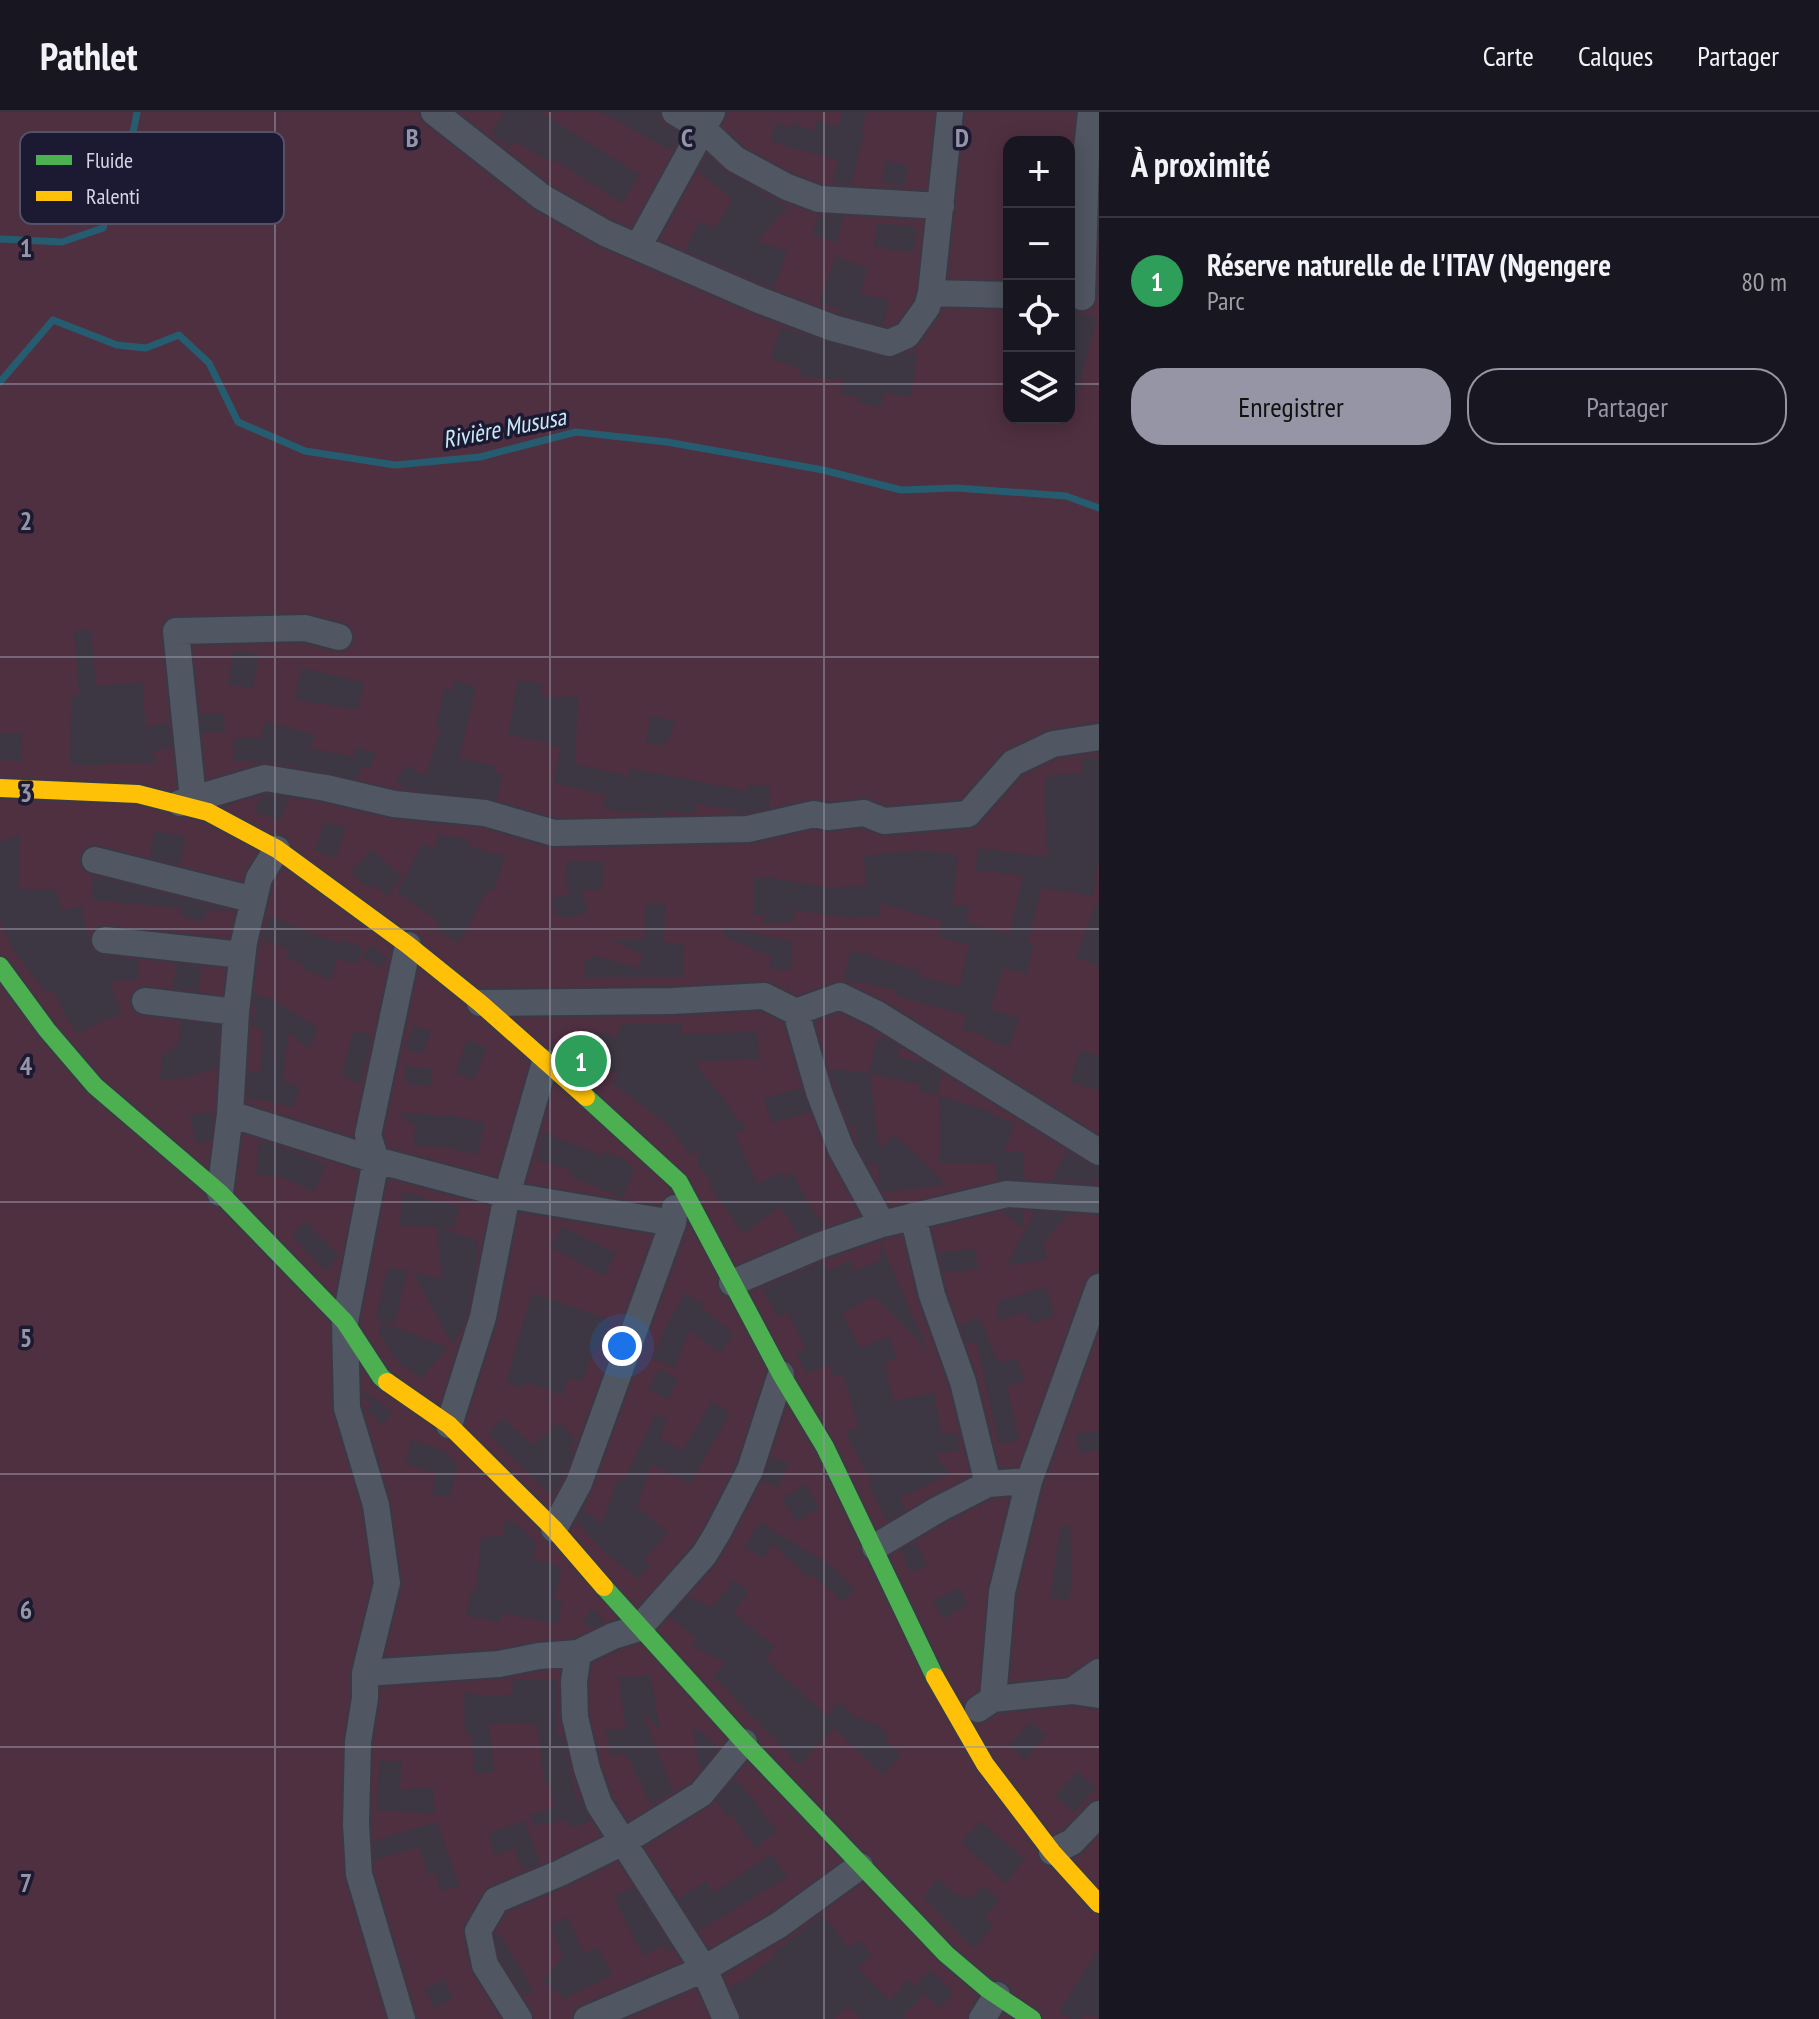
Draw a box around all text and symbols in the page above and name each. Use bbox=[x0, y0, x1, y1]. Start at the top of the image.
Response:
text: Pathlet bbox=[40, 31, 138, 80]
text: Carte bbox=[1483, 37, 1534, 74]
text: Calques bbox=[1578, 37, 1653, 74]
text: Partager bbox=[1697, 37, 1779, 74]
text: B bbox=[406, 121, 419, 154]
text: C bbox=[681, 121, 693, 154]
text: D bbox=[955, 121, 969, 154]
legend bbox=[20, 132, 284, 224]
map controls bbox=[1003, 136, 1075, 424]
button: + bbox=[1003, 136, 1075, 208]
text: À proximité bbox=[1131, 142, 1271, 186]
text: Fluide bbox=[86, 146, 133, 174]
text: Ralenti bbox=[86, 182, 140, 210]
button: − bbox=[1003, 208, 1075, 280]
text: 1 bbox=[20, 231, 32, 264]
text: Réserve naturelle de l'ITAV (Ngengere bbox=[1207, 245, 1611, 284]
text: 1 bbox=[1151, 265, 1163, 298]
text: 80 m bbox=[1741, 265, 1787, 298]
button: locate bbox=[1003, 280, 1075, 352]
text: Parc bbox=[1207, 284, 1245, 317]
button: layers bbox=[1003, 352, 1075, 424]
button: Enregistrer bbox=[1131, 368, 1451, 445]
button: Partager bbox=[1467, 368, 1787, 445]
water label: Rivière Mususa bbox=[440, 401, 570, 455]
text: 2 bbox=[20, 504, 32, 537]
text: 3 bbox=[20, 776, 32, 809]
pin: 1 bbox=[555, 1031, 607, 1091]
text: 4 bbox=[20, 1049, 33, 1082]
text: 5 bbox=[20, 1321, 32, 1354]
your location bbox=[602, 1326, 642, 1366]
text: 6 bbox=[20, 1593, 32, 1626]
text: 7 bbox=[20, 1866, 32, 1899]

